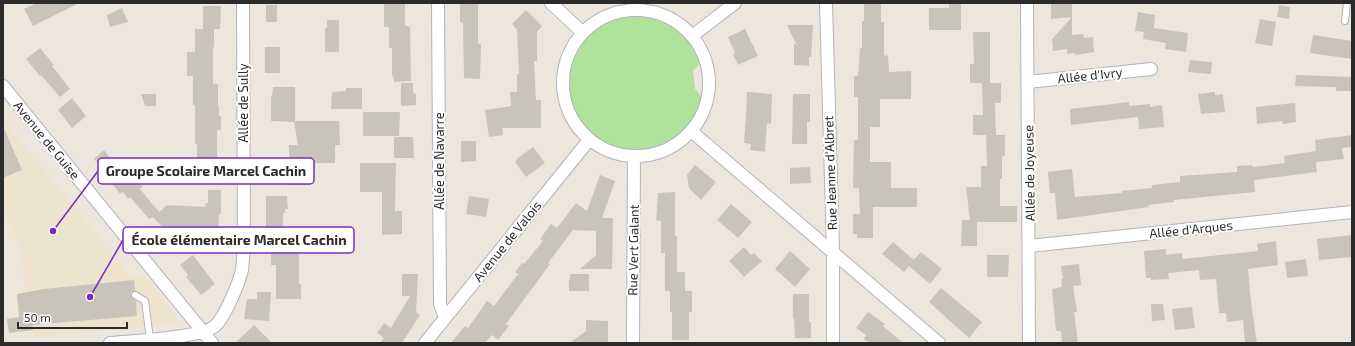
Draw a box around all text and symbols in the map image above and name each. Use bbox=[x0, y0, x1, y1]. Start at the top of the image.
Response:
street label: Allée de Sully bbox=[235, 63, 251, 143]
street label: Allée d'Ivry bbox=[1057, 64, 1123, 86]
street label: Avenue de Guise bbox=[11, 98, 83, 182]
street label: Allée de Navarre bbox=[431, 112, 447, 210]
street label: Rue Jeanne d'Albret bbox=[820, 115, 840, 231]
street label: Allée de Joyeuse bbox=[1020, 125, 1038, 221]
callout: Groupe Scolaire Marcel Cachin bbox=[98, 158, 314, 184]
text: Groupe Scolaire Marcel Cachin bbox=[106, 162, 306, 179]
street label: Avenue de Valois bbox=[470, 197, 544, 285]
street label: Rue Vert Galant bbox=[624, 204, 642, 296]
street label: Allée d'Arques bbox=[1148, 217, 1234, 241]
callout: École élémentaire Marcel Cachin bbox=[123, 227, 354, 253]
text: École élémentaire Marcel Cachin bbox=[131, 231, 347, 248]
scale bar bbox=[18, 304, 127, 330]
text: 50 m bbox=[24, 310, 51, 324]

